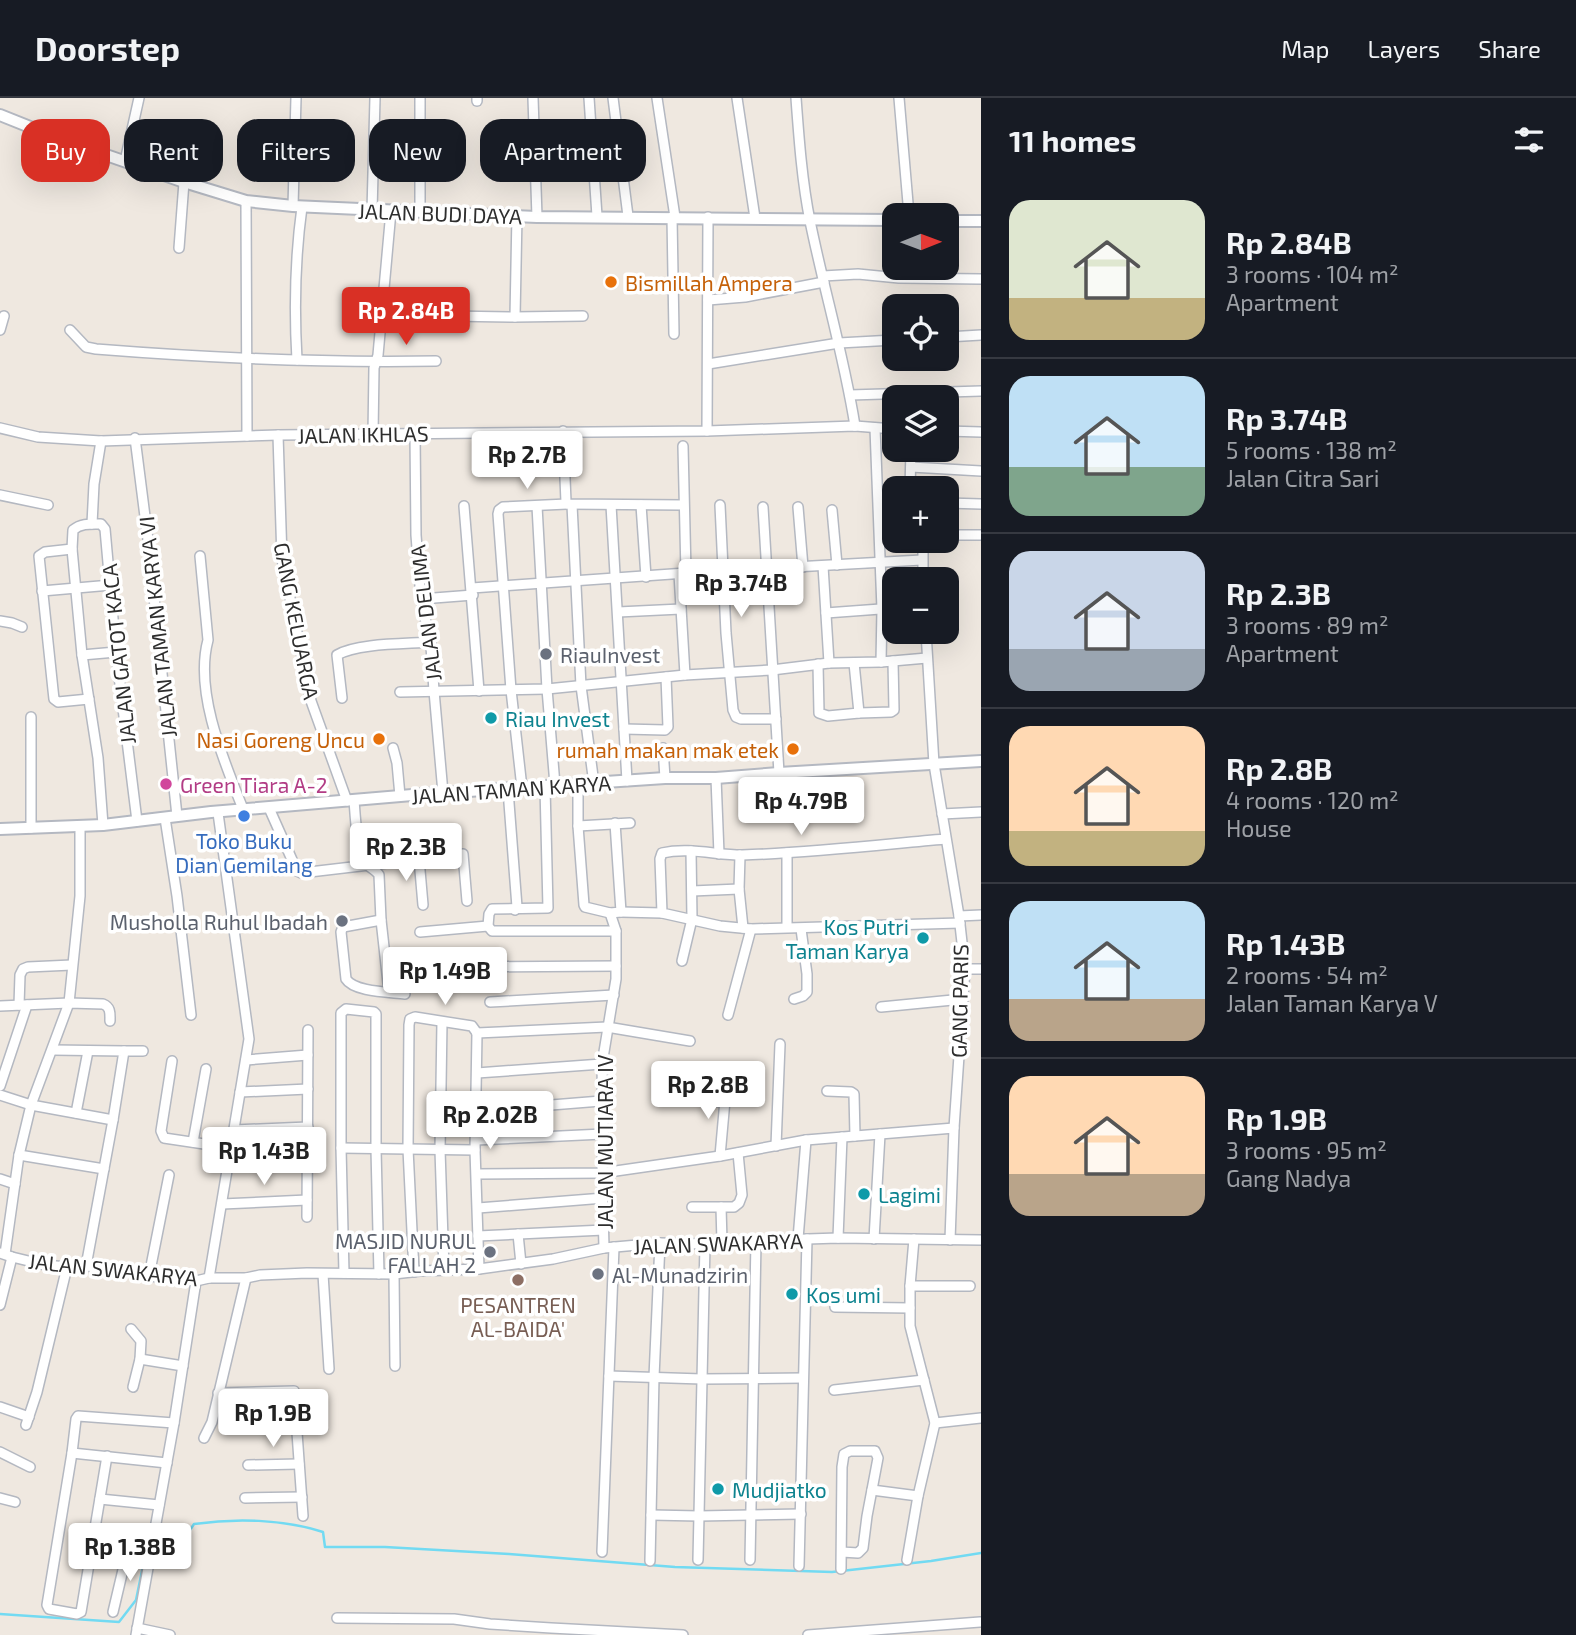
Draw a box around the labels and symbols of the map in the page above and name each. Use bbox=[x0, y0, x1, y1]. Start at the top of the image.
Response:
street label: JALAN BUDI DAYA bbox=[357, 198, 523, 228]
north arrow bbox=[882, 203, 959, 280]
place label: Bismillah Ampera bbox=[625, 270, 793, 295]
marker: Bismillah Ampera bbox=[603, 274, 619, 290]
pin: Rp 2.84B bbox=[334, 288, 478, 347]
street label: JALAN IKHLAS bbox=[297, 420, 429, 448]
pin: Rp 2.7B bbox=[462, 432, 592, 491]
street label: JALAN TAMAN KARYA VI bbox=[133, 515, 181, 739]
street label: GANG KELUARGA bbox=[270, 540, 324, 702]
street label: JALAN DELIMA bbox=[404, 543, 446, 683]
pin: Rp 3.74B bbox=[669, 560, 813, 619]
street label: JALAN GATOT KACA bbox=[96, 563, 140, 745]
place label: RiauInvest bbox=[560, 642, 660, 667]
marker: RiauInvest bbox=[538, 646, 554, 662]
place label: Riau Invest bbox=[505, 706, 610, 731]
marker: Riau Invest bbox=[483, 710, 499, 726]
place label: Nasi Goreng Uncu bbox=[197, 727, 365, 752]
marker: Nasi Goreng Uncu bbox=[371, 731, 387, 747]
place label: rumah makan mak etek bbox=[556, 737, 779, 762]
marker: rumah makan mak etek bbox=[785, 741, 801, 757]
street label: JALAN TAMAN KARYA bbox=[410, 770, 612, 808]
place label: Green Tiara A-2 bbox=[180, 772, 328, 797]
marker: Green Tiara A-2 bbox=[158, 776, 174, 792]
pin: Rp 4.79B bbox=[729, 778, 873, 837]
marker: Toko Buku Dian Gemilang bbox=[236, 808, 252, 824]
pin: Rp 2.3B bbox=[341, 824, 471, 883]
place label: Toko Buku Dian Gemilang bbox=[175, 828, 313, 877]
place label: Musholla Ruhul Ibadah bbox=[110, 909, 328, 934]
marker: Musholla Ruhul Ibadah bbox=[334, 913, 350, 929]
place label: Kos Putri Taman Karya bbox=[786, 914, 909, 963]
marker: Kos Putri Taman Karya bbox=[915, 930, 931, 946]
street label: GANG PARIS bbox=[946, 944, 972, 1058]
pin: Rp 1.49B bbox=[373, 948, 517, 1007]
street label: JALAN MUTIARA IV bbox=[592, 1054, 617, 1230]
pin: Rp 2.8B bbox=[643, 1062, 773, 1121]
pin: Rp 2.02B bbox=[418, 1091, 562, 1151]
pin: Rp 1.43B bbox=[192, 1128, 336, 1187]
place label: Lagimi bbox=[878, 1182, 941, 1207]
marker: Lagimi bbox=[856, 1186, 872, 1202]
place label: MASJID NURUL FALLAH 2 bbox=[335, 1228, 476, 1277]
street label: JALAN SWAKARYA bbox=[633, 1228, 803, 1258]
marker: MASJID NURUL FALLAH 2 bbox=[482, 1244, 498, 1260]
street label: JALAN SWAKARYA bbox=[27, 1248, 199, 1290]
place label: Al-Munadzirin bbox=[612, 1262, 748, 1287]
marker: Al-Munadzirin bbox=[590, 1266, 606, 1282]
marker: PESANTREN AL-BAIDA' bbox=[510, 1272, 526, 1288]
place label: Kos umi bbox=[806, 1282, 881, 1307]
marker: Kos umi bbox=[784, 1286, 800, 1302]
place label: PESANTREN AL-BAIDA' bbox=[460, 1292, 576, 1341]
pin: Rp 1.9B bbox=[208, 1390, 338, 1449]
place label: Mudjiatko bbox=[732, 1477, 827, 1503]
marker: Mudjiatko bbox=[710, 1481, 726, 1497]
pin: Rp 1.38B bbox=[58, 1524, 202, 1583]

